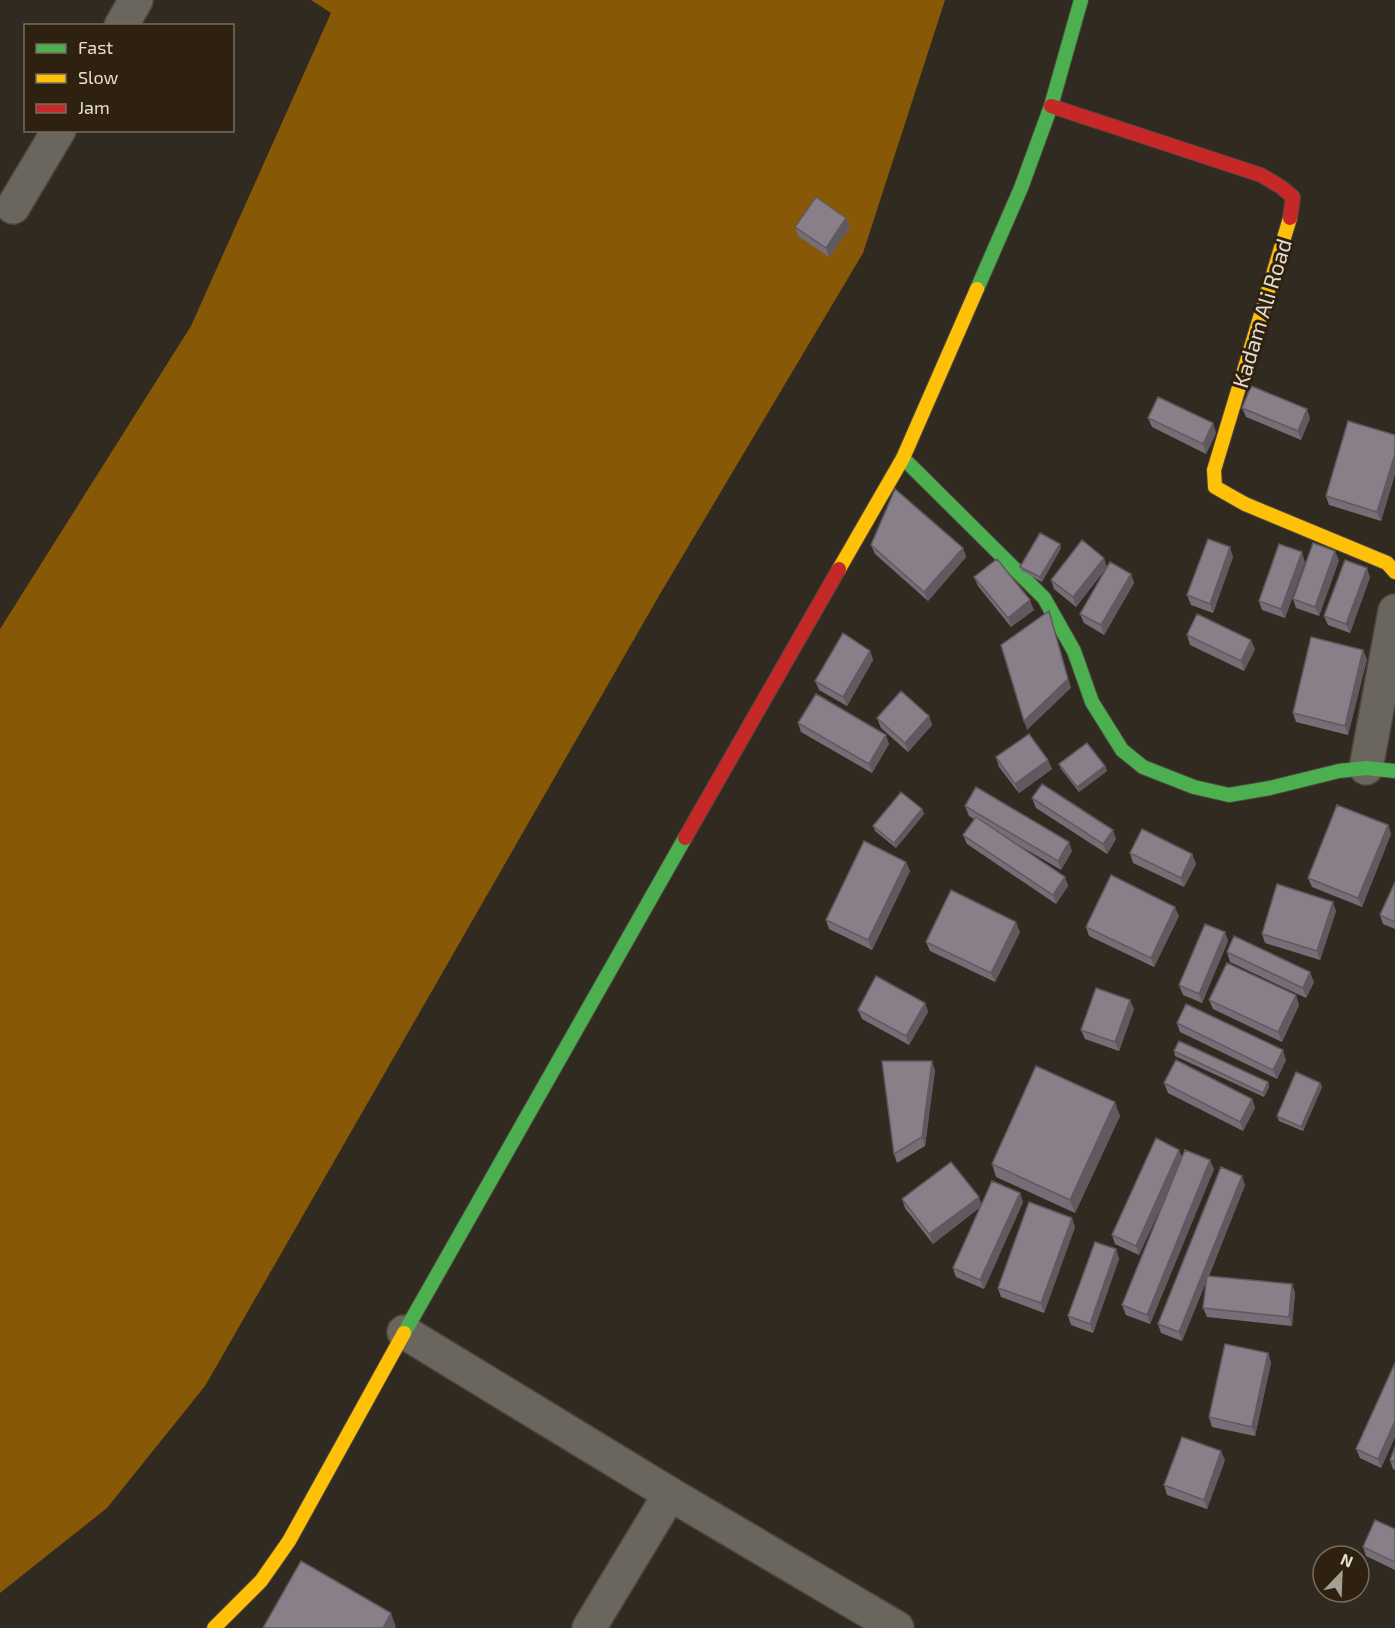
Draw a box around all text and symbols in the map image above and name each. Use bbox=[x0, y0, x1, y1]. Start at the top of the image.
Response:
legend bbox=[24, 24, 234, 132]
text: Fast bbox=[78, 36, 113, 58]
text: Slow bbox=[78, 66, 119, 88]
text: Jam bbox=[78, 96, 110, 118]
street label: Kadam Ali Road bbox=[1226, 235, 1296, 391]
north arrow bbox=[1311, 1544, 1371, 1604]
text: N bbox=[1338, 1549, 1356, 1571]

